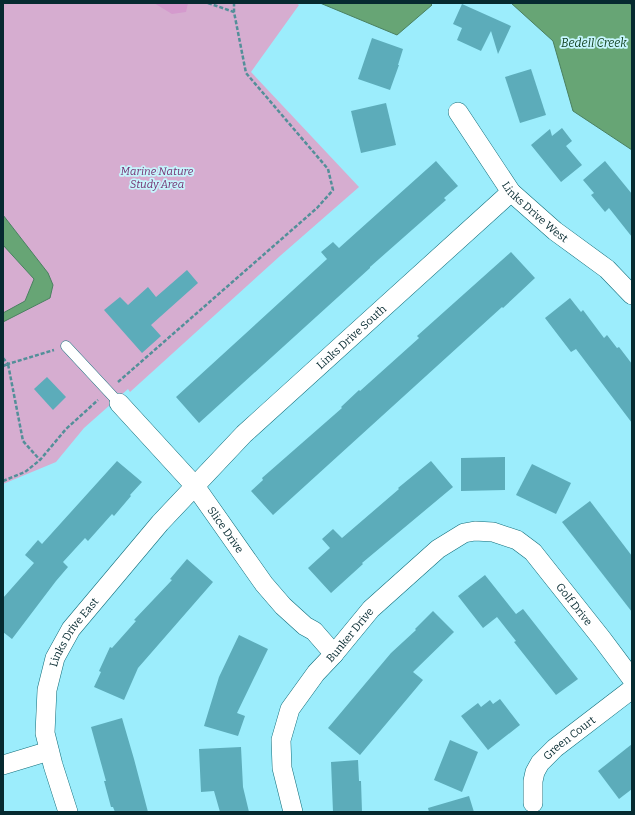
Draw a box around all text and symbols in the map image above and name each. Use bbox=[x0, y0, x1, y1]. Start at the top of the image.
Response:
water label: Bedell Creek bbox=[561, 36, 627, 50]
park label: Marine Nature Study Area bbox=[121, 165, 194, 191]
street label: Links Drive West bbox=[499, 179, 570, 245]
street label: Links Drive South bbox=[314, 302, 389, 372]
street label: Slice Drive bbox=[205, 504, 246, 556]
street label: Golf Drive bbox=[553, 581, 595, 628]
street label: Links Drive East bbox=[47, 595, 101, 668]
street label: Bunker Drive bbox=[324, 605, 376, 665]
street label: Green Court bbox=[541, 714, 598, 763]

